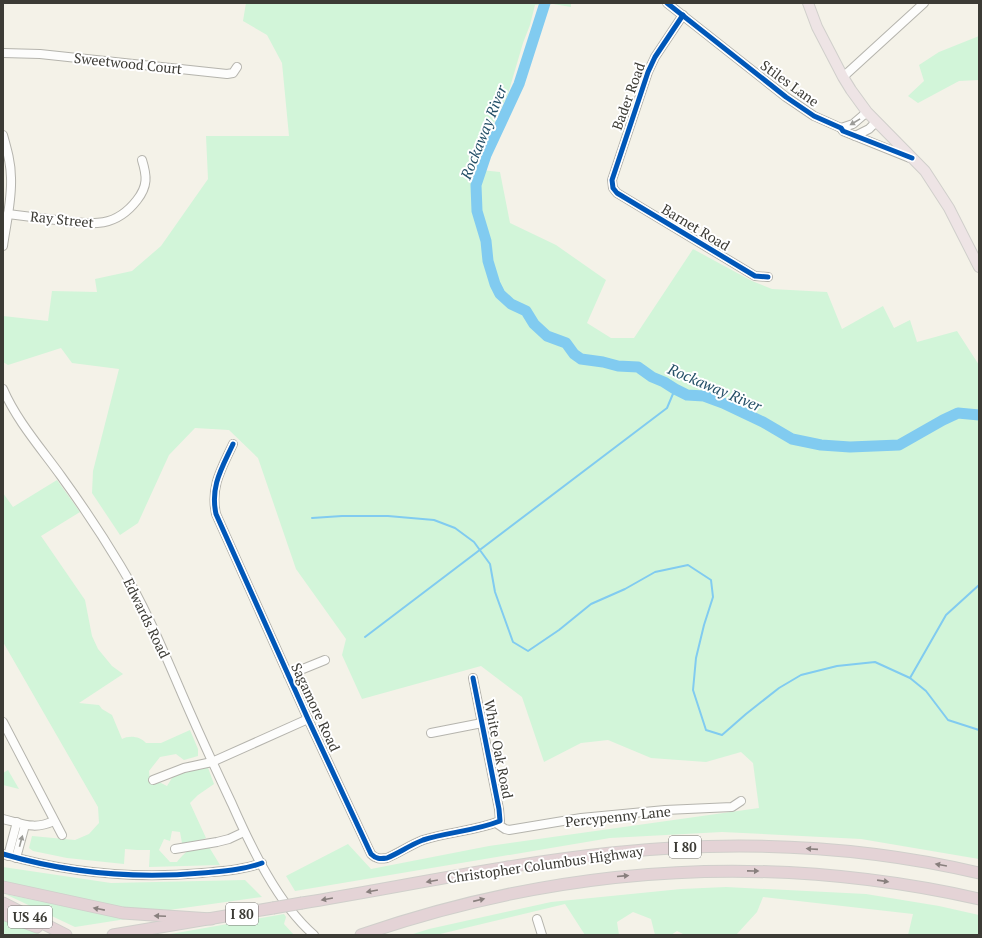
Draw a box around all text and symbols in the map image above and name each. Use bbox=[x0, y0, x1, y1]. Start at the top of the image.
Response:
street label: Sweetwood Court bbox=[73, 48, 184, 78]
street label: Stiles Lane bbox=[757, 55, 823, 111]
street label: Bader Road bbox=[607, 59, 649, 132]
water label: Rockaway River bbox=[455, 81, 511, 183]
one-way arrow bbox=[849, 118, 861, 125]
street label: Barnet Road bbox=[658, 199, 734, 255]
street label: Ray Street bbox=[29, 206, 96, 232]
water label: Rockaway River bbox=[664, 358, 766, 416]
street label: Edwards Road bbox=[119, 575, 175, 661]
street label: Sagamore Road bbox=[287, 660, 345, 755]
street label: White Oak Road bbox=[480, 698, 518, 800]
street label: Percypenny Lane bbox=[564, 801, 672, 831]
one-way arrow bbox=[18, 835, 24, 847]
road number: I 80 bbox=[669, 836, 701, 858]
street label: Christopher Columbus Highway bbox=[446, 841, 645, 887]
one-way arrow bbox=[806, 845, 818, 852]
one-way arrow bbox=[935, 862, 947, 868]
one-way arrow bbox=[747, 867, 759, 874]
one-way arrow bbox=[617, 873, 629, 880]
one-way arrow bbox=[426, 878, 439, 884]
one-way arrow bbox=[877, 878, 889, 884]
one-way arrow bbox=[366, 888, 378, 894]
one-way arrow bbox=[321, 896, 333, 902]
one-way arrow bbox=[473, 897, 485, 903]
road number: I 80 bbox=[226, 903, 258, 925]
one-way arrow bbox=[93, 905, 105, 911]
road number: US 46 bbox=[8, 906, 52, 928]
one-way arrow bbox=[153, 913, 166, 919]

